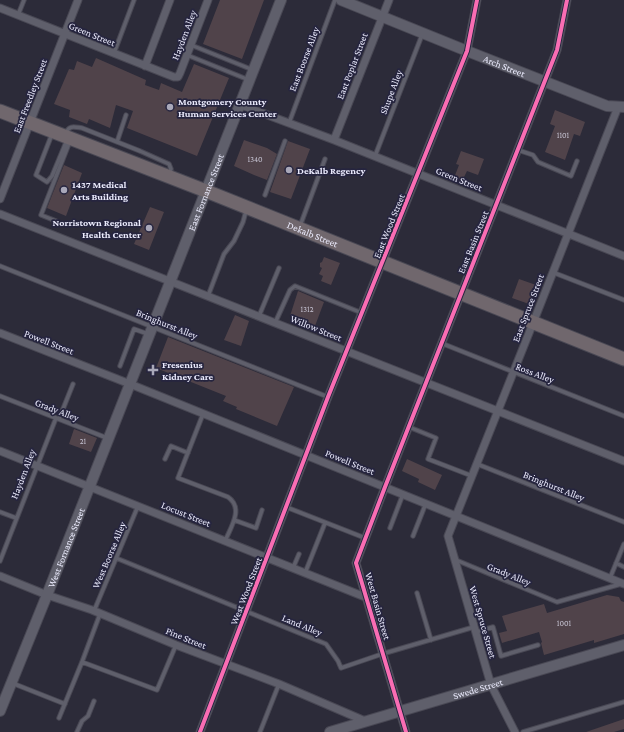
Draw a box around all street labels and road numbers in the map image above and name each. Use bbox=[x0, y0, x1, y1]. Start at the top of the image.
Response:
street label: Hayden Alley bbox=[169, 8, 199, 61]
street label: Green Street bbox=[67, 20, 117, 49]
street label: East Boorse Alley bbox=[287, 25, 321, 93]
street label: East Poplar Street bbox=[334, 31, 370, 101]
street label: Arch Street bbox=[482, 53, 527, 79]
street label: East Freedley Street bbox=[11, 57, 49, 135]
street label: Shupe Alley bbox=[377, 68, 405, 116]
street label: East Fornance Street bbox=[185, 152, 226, 232]
street label: Green Street bbox=[434, 165, 484, 194]
street label: East Wood Street bbox=[371, 192, 407, 260]
street label: East Basin Street bbox=[455, 208, 491, 275]
street label: Dekalb Street bbox=[286, 219, 340, 249]
street label: East Spruce Street bbox=[510, 272, 546, 343]
street label: Bringhurst Alley bbox=[135, 307, 200, 341]
street label: Willow Street bbox=[289, 313, 344, 344]
street label: Powell Street bbox=[23, 328, 76, 357]
street label: Ross Alley bbox=[514, 361, 556, 385]
street label: Grady Alley bbox=[34, 397, 81, 424]
street label: Hayden Alley bbox=[8, 447, 38, 500]
street label: Powell Street bbox=[324, 447, 377, 477]
street label: Bringhurst Alley bbox=[522, 469, 587, 503]
street label: Locust Street bbox=[160, 499, 213, 529]
street label: West Fornance Street bbox=[45, 506, 86, 589]
street label: West Boorse Alley bbox=[90, 520, 128, 590]
street label: West Wood Street bbox=[228, 555, 264, 626]
street label: Grady Alley bbox=[486, 560, 533, 588]
street label: West Basin Street bbox=[363, 571, 393, 642]
street label: West Spruce Street bbox=[467, 585, 499, 660]
street label: Land Alley bbox=[280, 612, 324, 638]
street label: Pine Street bbox=[164, 625, 208, 651]
street label: Swede Street bbox=[452, 676, 504, 701]

